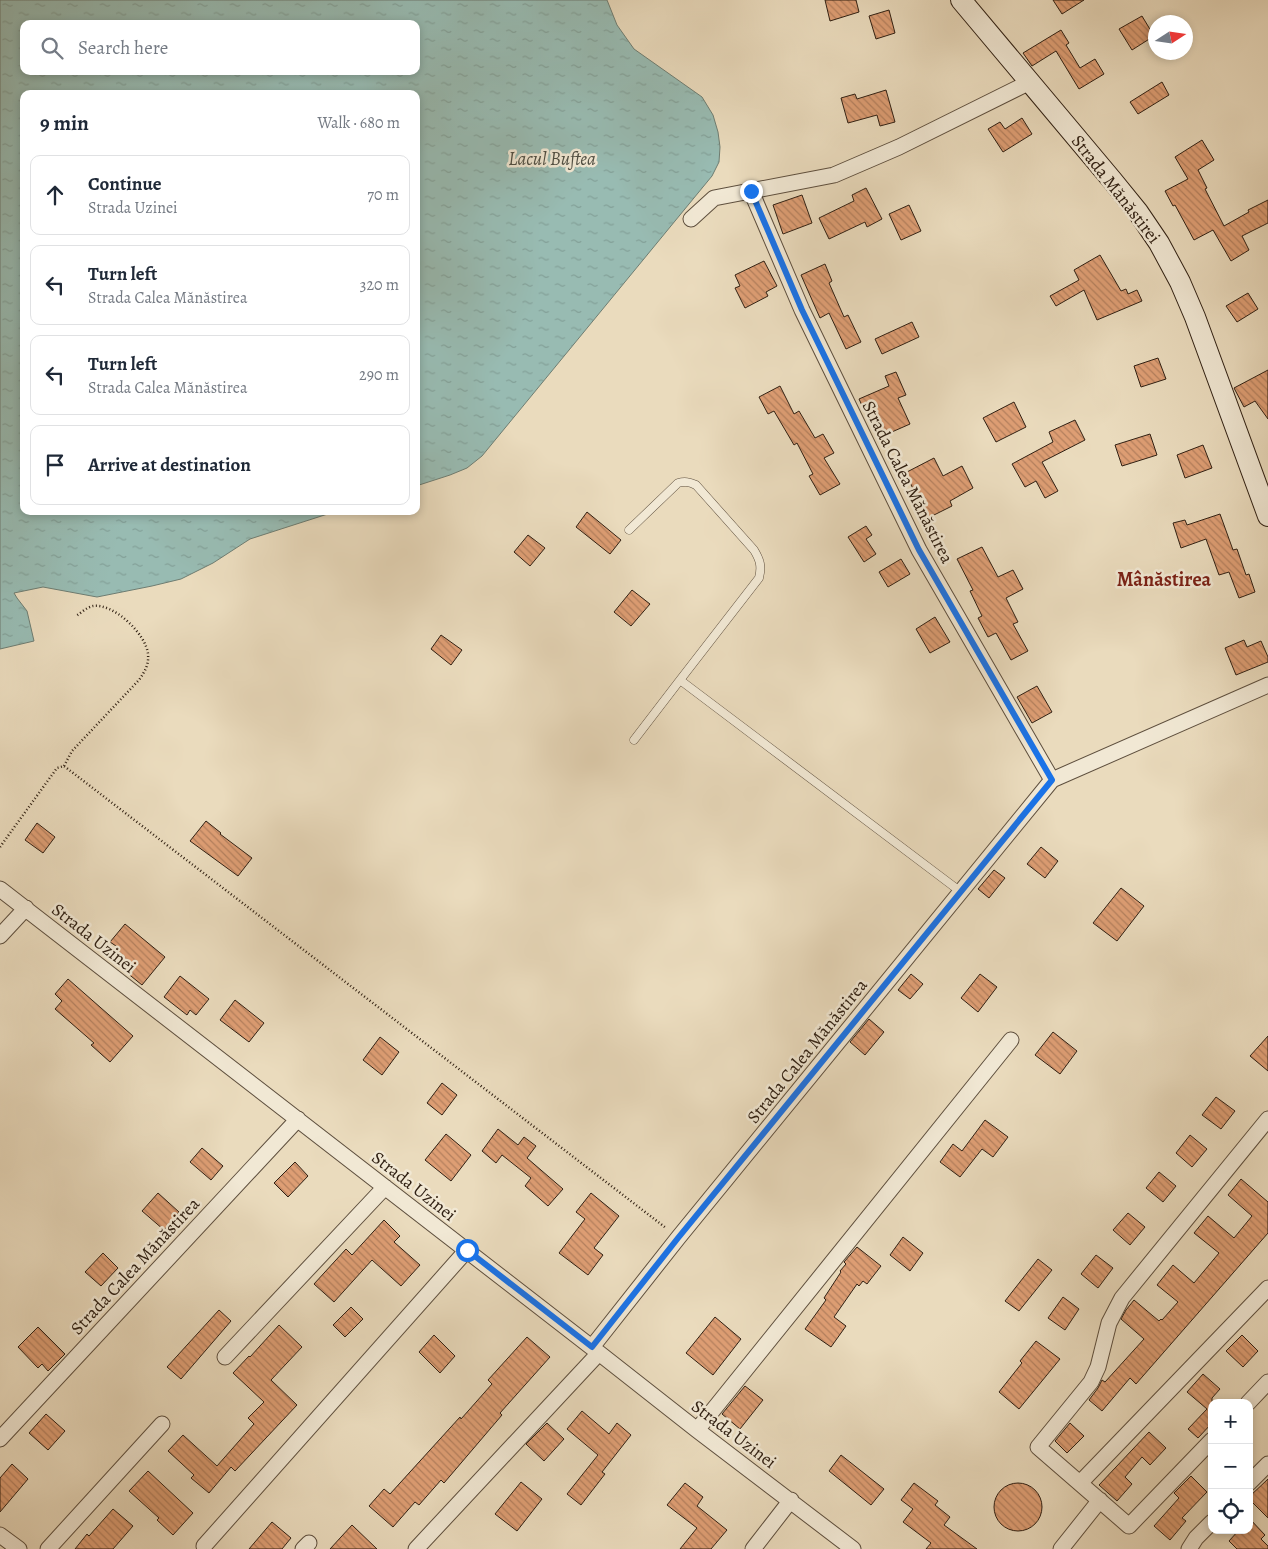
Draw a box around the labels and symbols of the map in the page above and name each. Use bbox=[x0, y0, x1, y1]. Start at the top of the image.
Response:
north arrow bbox=[1148, 15, 1193, 60]
street label: Strada Mănăstirei bbox=[1066, 130, 1166, 248]
water label: Lacul Buftea bbox=[508, 146, 596, 172]
route end bbox=[740, 180, 763, 203]
street label: Strada Calea Mănăstirea bbox=[857, 397, 960, 568]
district label: Mânăstirea bbox=[1117, 566, 1212, 593]
street label: Strada Uzinei bbox=[47, 898, 141, 978]
street label: Strada Calea Mănăstirea bbox=[741, 973, 873, 1128]
street label: Strada Uzinei bbox=[367, 1146, 461, 1226]
street label: Strada Calea Mănăstirea bbox=[65, 1192, 205, 1340]
route start bbox=[456, 1239, 479, 1262]
street label: Strada Uzinei bbox=[687, 1394, 781, 1474]

